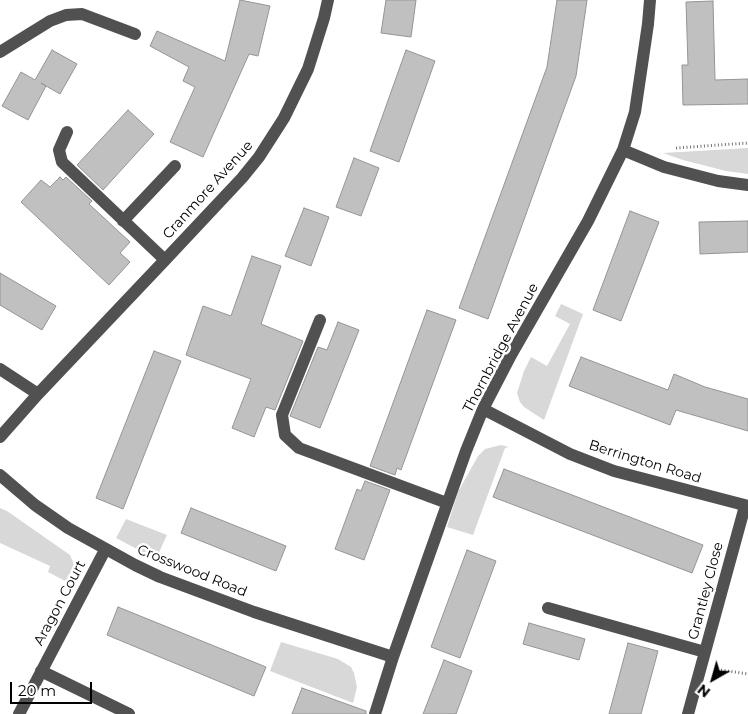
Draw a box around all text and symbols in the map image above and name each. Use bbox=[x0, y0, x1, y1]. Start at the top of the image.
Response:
street label: Cranmore Avenue bbox=[159, 137, 257, 243]
street label: Thornbridge Avenue bbox=[460, 280, 542, 416]
street label: Berrington Road bbox=[587, 437, 703, 487]
street label: Grantley Close bbox=[685, 540, 727, 642]
street label: Crosswood Road bbox=[135, 541, 249, 601]
street label: Aragon Court bbox=[30, 557, 90, 649]
north arrow bbox=[688, 654, 738, 704]
scale bar bbox=[12, 672, 95, 704]
text: N bbox=[694, 680, 714, 701]
text: 20 m bbox=[18, 681, 56, 700]

